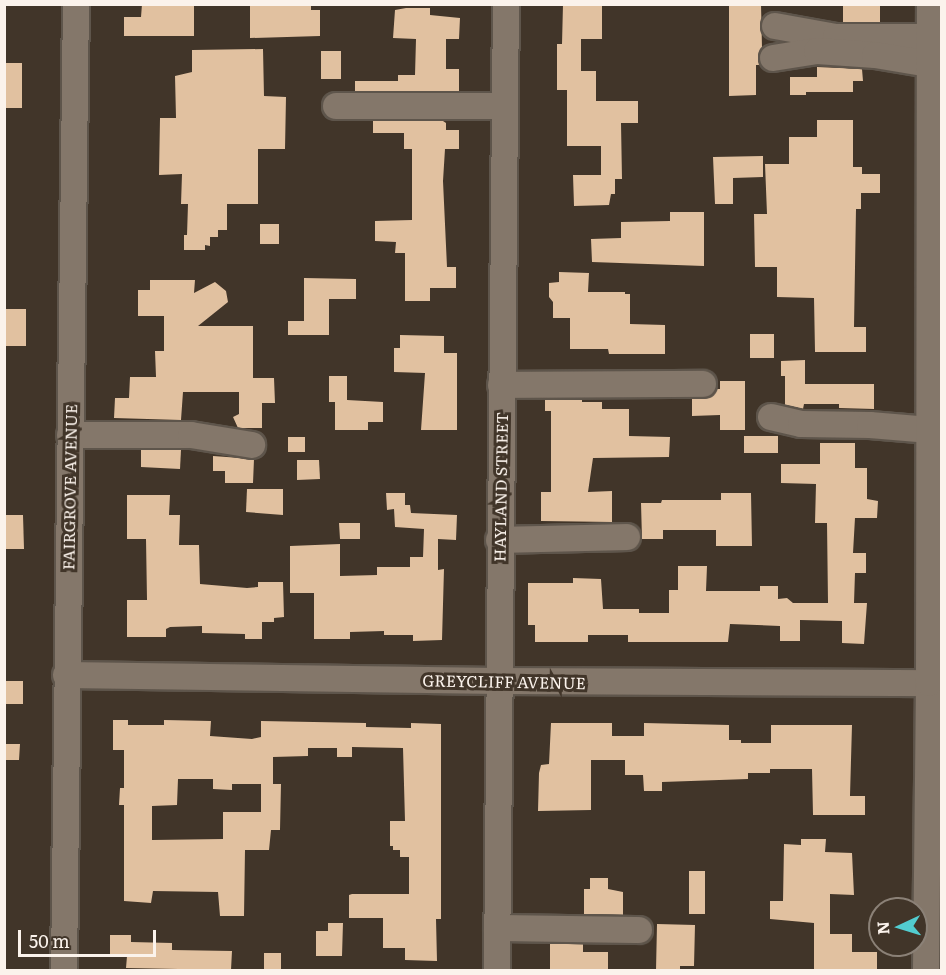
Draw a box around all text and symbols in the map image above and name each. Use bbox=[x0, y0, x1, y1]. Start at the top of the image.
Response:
street label: FAIRGROVE AVENUE bbox=[58, 404, 80, 570]
street label: HAYLAND STREET bbox=[489, 412, 511, 562]
street label: GREYCLIFF AVENUE bbox=[422, 670, 586, 692]
north arrow bbox=[868, 897, 928, 957]
scale bar bbox=[21, 918, 159, 956]
text: N bbox=[870, 921, 894, 936]
text: 50 m bbox=[29, 927, 70, 954]

